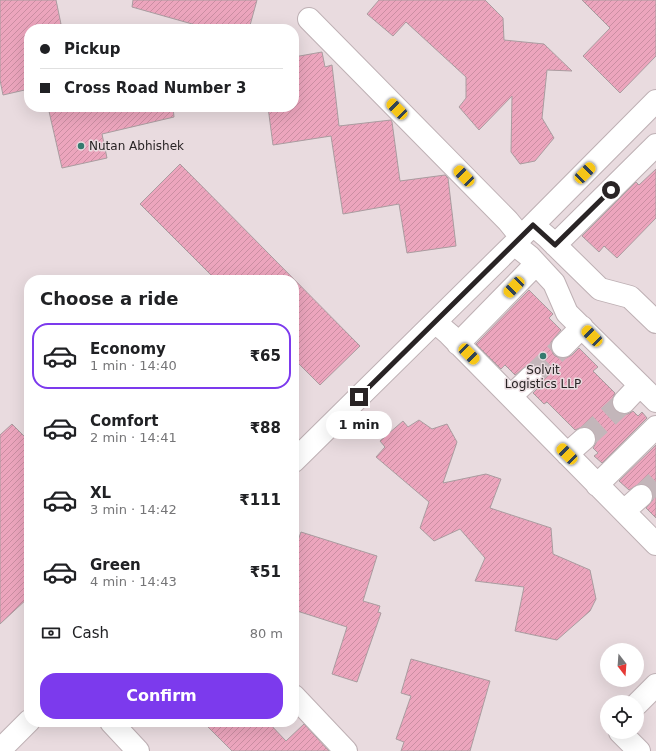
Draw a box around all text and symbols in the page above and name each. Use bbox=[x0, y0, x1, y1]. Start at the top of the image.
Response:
text: Pickup bbox=[64, 40, 120, 58]
text: Cross Road Number 3 bbox=[64, 79, 247, 97]
car bbox=[384, 96, 410, 122]
place label: Nutan Abhishek bbox=[89, 139, 184, 153]
marker: Nutan Abhishek bbox=[76, 141, 86, 151]
car bbox=[572, 160, 598, 186]
car bbox=[451, 163, 477, 189]
route start bbox=[602, 181, 620, 199]
car bbox=[501, 274, 527, 300]
text: Choose a ride bbox=[40, 288, 179, 309]
car bbox=[579, 323, 605, 349]
icon: car bbox=[42, 338, 78, 374]
text: Economy bbox=[90, 340, 166, 358]
car bbox=[456, 341, 482, 367]
text: ₹65 bbox=[250, 347, 281, 365]
marker: Solvit Logistics LLP bbox=[538, 351, 548, 361]
text: 1 min · 14:40 bbox=[90, 358, 177, 373]
place label: Solvit Logistics LLP bbox=[505, 363, 581, 391]
route end bbox=[350, 388, 368, 406]
icon: car bbox=[42, 410, 78, 446]
callout: 1 min bbox=[326, 411, 392, 439]
text: Comfort bbox=[90, 412, 158, 430]
text: 1 min bbox=[339, 417, 379, 432]
text: ₹88 bbox=[250, 419, 281, 437]
text: 2 min · 14:41 bbox=[90, 430, 177, 445]
car bbox=[554, 441, 580, 467]
icon: car bbox=[42, 482, 78, 518]
text: XL bbox=[90, 484, 111, 502]
text: ₹111 bbox=[239, 491, 281, 509]
text: 3 min · 14:42 bbox=[90, 502, 177, 517]
icon: car bbox=[42, 554, 78, 590]
text: Green bbox=[90, 556, 141, 574]
text: ₹51 bbox=[250, 563, 281, 581]
text: 4 min · 14:43 bbox=[90, 574, 177, 589]
icon: cash bbox=[40, 622, 62, 644]
text: Cash bbox=[72, 624, 109, 642]
text: 80 m bbox=[250, 626, 283, 641]
north arrow bbox=[600, 643, 644, 687]
map controls bbox=[600, 643, 644, 739]
button: Confirm bbox=[40, 673, 283, 719]
button: locate bbox=[600, 695, 644, 739]

